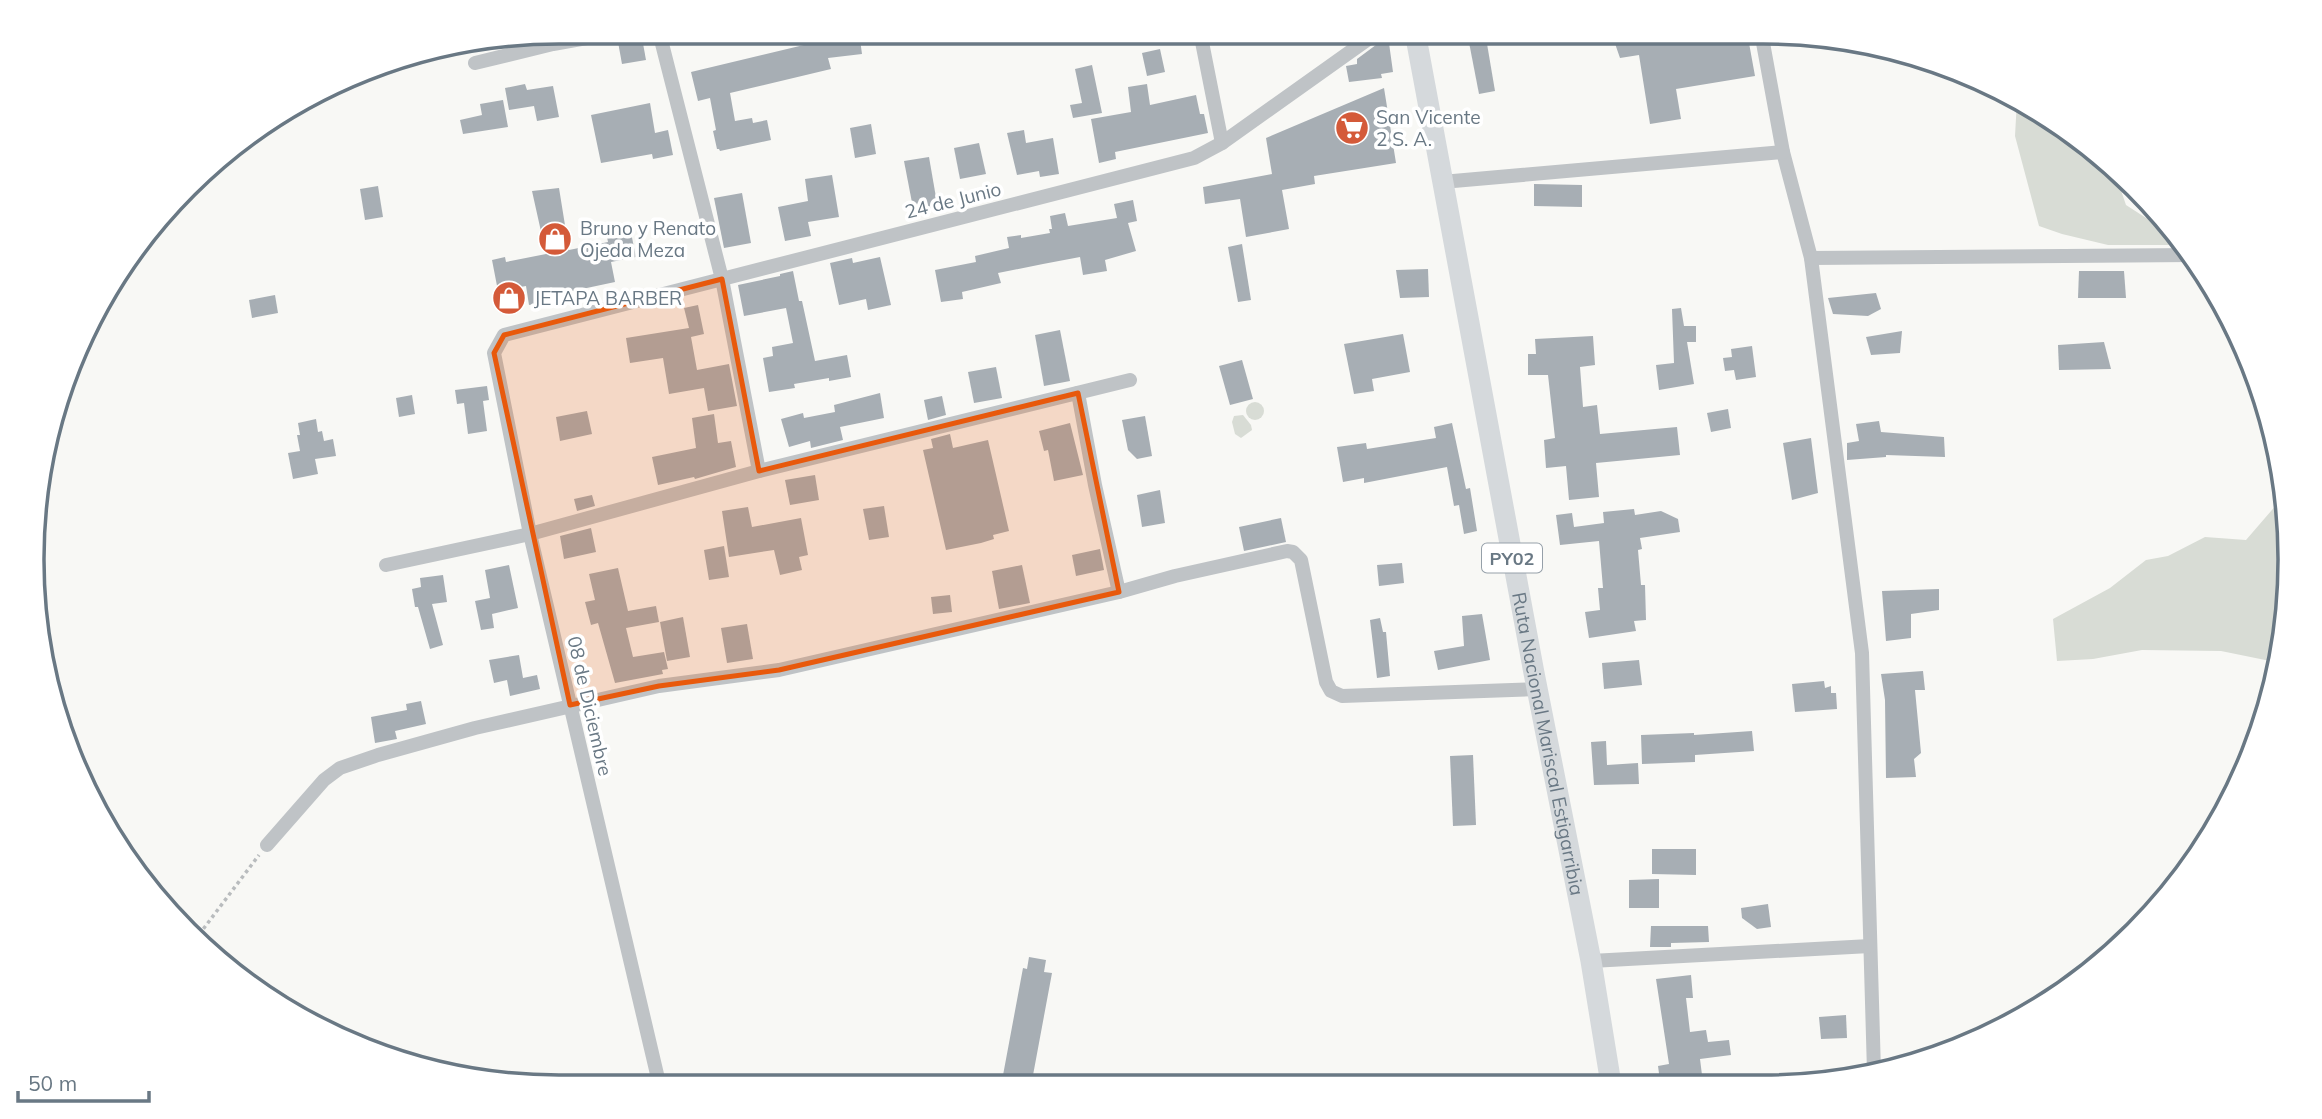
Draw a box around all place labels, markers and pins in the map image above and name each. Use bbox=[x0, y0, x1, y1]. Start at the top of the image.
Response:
place label: San Vicente 2 S. A. bbox=[1376, 105, 1481, 151]
supermarket icon: San Vicente 2 S. A. bbox=[1333, 109, 1371, 147]
place label: Bruno y Renato Ojeda Meza bbox=[580, 216, 716, 262]
shop icon: Bruno y Renato Ojeda Meza bbox=[536, 220, 574, 258]
shop icon: JETAPA BARBER bbox=[490, 279, 528, 317]
place label: JETAPA BARBER bbox=[534, 286, 682, 310]

